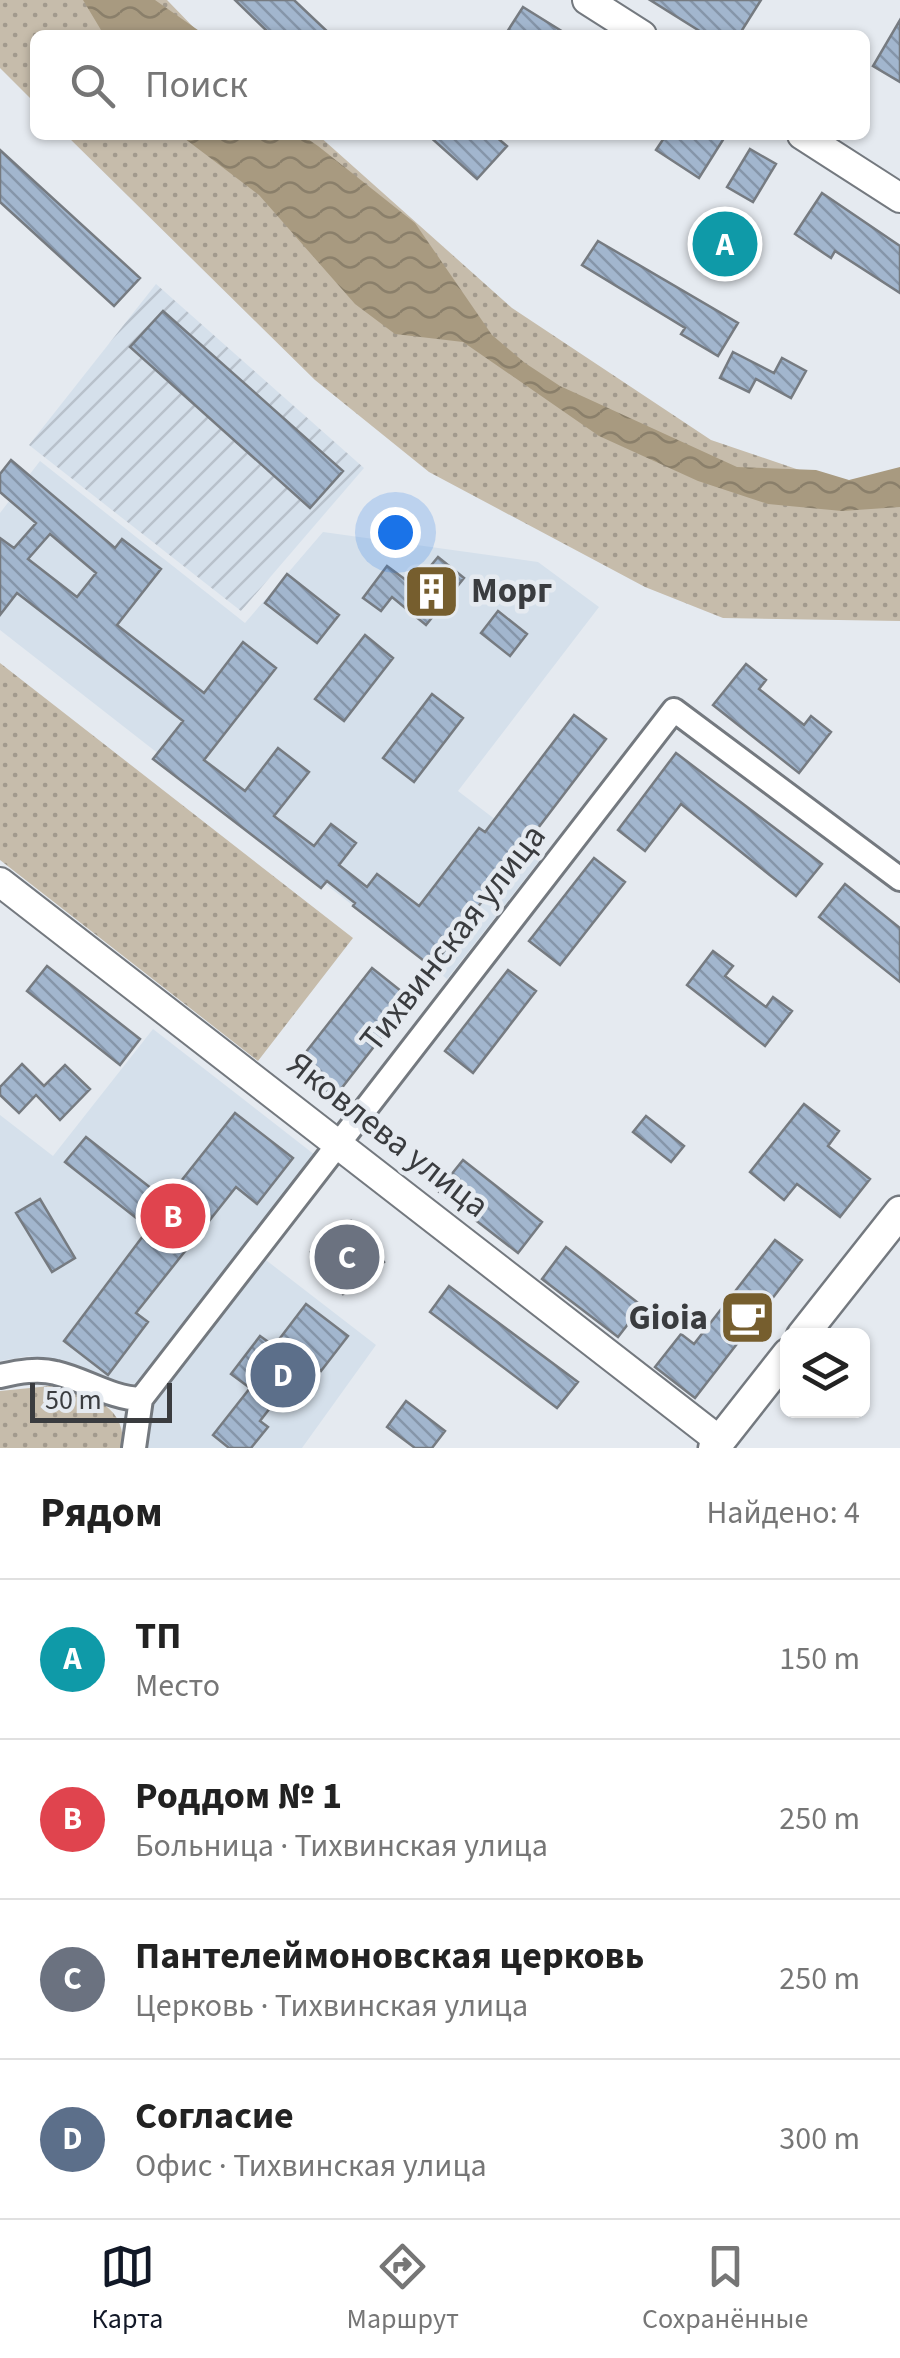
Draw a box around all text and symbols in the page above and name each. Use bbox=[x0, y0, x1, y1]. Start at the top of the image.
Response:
search box bbox=[30, 30, 870, 140]
icon: search bbox=[65, 58, 120, 113]
text: Поиск bbox=[145, 58, 248, 112]
pin: A bbox=[692, 206, 758, 282]
your location bbox=[370, 507, 421, 558]
building icon: Морг bbox=[402, 561, 462, 621]
place label: Морг bbox=[471, 566, 552, 616]
street label: Тихвинская улица bbox=[348, 813, 558, 1063]
street label: Яковлева улица bbox=[276, 1040, 500, 1230]
pin: B bbox=[140, 1178, 206, 1254]
pin: C bbox=[314, 1220, 380, 1294]
cafe icon: Gioia bbox=[717, 1288, 777, 1348]
place label: Gioia bbox=[628, 1293, 708, 1343]
map controls bbox=[780, 1328, 870, 1418]
button: layers bbox=[780, 1328, 870, 1418]
pin: D bbox=[250, 1338, 316, 1412]
scale bar bbox=[30, 1378, 172, 1422]
text: 50 m bbox=[45, 1380, 102, 1420]
text: Рядом bbox=[40, 1483, 163, 1543]
text: Найдено: 4 bbox=[706, 1490, 860, 1536]
text: ТП bbox=[135, 1609, 181, 1663]
text: A bbox=[63, 1636, 82, 1682]
text: 150 m bbox=[779, 1636, 860, 1682]
text: Место bbox=[135, 1663, 220, 1709]
text: Роддом № 1 bbox=[135, 1769, 342, 1823]
text: B bbox=[63, 1796, 82, 1842]
text: 250 m bbox=[779, 1796, 860, 1842]
text: Больница · Тихвинская улица bbox=[135, 1823, 548, 1869]
text: Пантелеймоновская церковь bbox=[135, 1929, 644, 1983]
text: C bbox=[63, 1956, 82, 2002]
text: 250 m bbox=[779, 1956, 860, 2002]
text: Церковь · Тихвинская улица bbox=[135, 1983, 528, 2029]
text: Согласие bbox=[135, 2089, 294, 2143]
text: D bbox=[62, 2116, 83, 2162]
text: 300 m bbox=[779, 2116, 860, 2162]
text: Офис · Тихвинская улица bbox=[135, 2143, 487, 2189]
tab: Карта bbox=[92, 2239, 163, 2339]
tab: Маршрут bbox=[347, 2239, 459, 2339]
tab: Сохранённые bbox=[642, 2239, 808, 2339]

